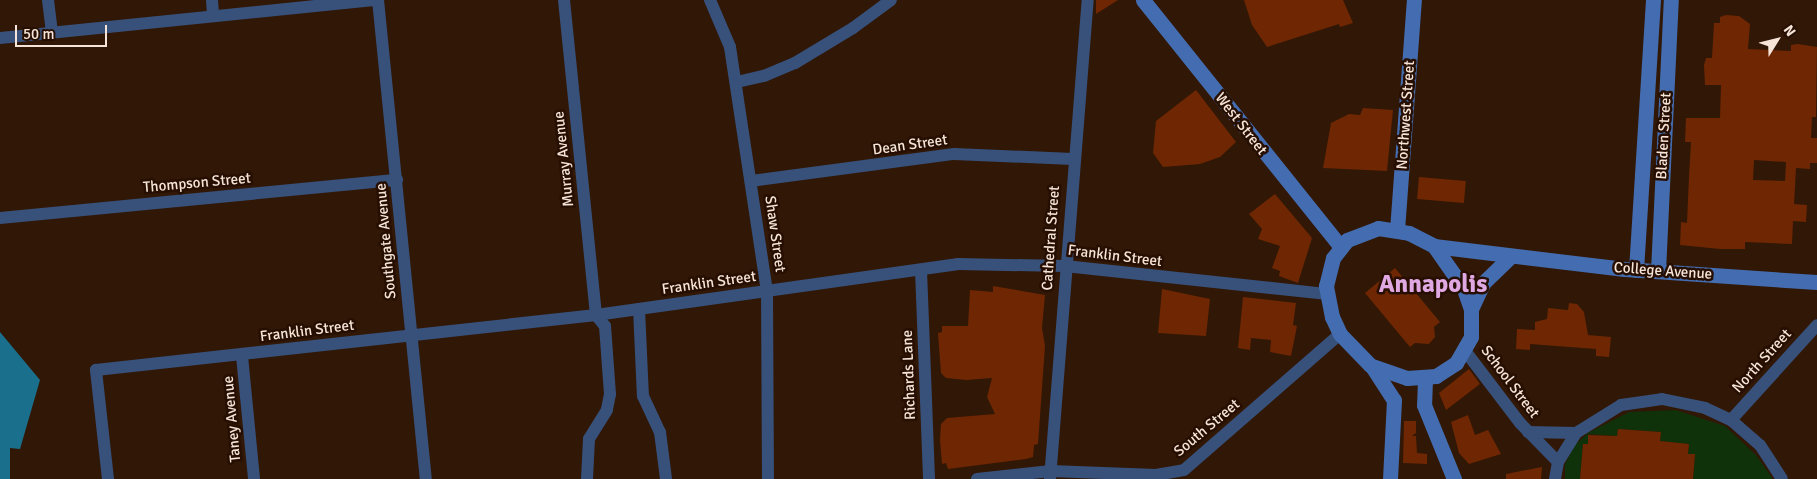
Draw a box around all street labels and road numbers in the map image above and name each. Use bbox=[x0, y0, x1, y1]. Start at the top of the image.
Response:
street label: Northwest Street bbox=[1393, 60, 1419, 170]
street label: West Street bbox=[1211, 89, 1271, 159]
street label: Bladen Street bbox=[1653, 92, 1675, 180]
street label: Murray Avenue bbox=[550, 110, 578, 208]
street label: Dean Street bbox=[871, 131, 949, 159]
street label: Thompson Street bbox=[142, 169, 252, 197]
street label: Southgate Avenue bbox=[372, 182, 400, 300]
street label: Cathedral Street bbox=[1038, 185, 1064, 291]
street label: Shaw Street bbox=[761, 195, 789, 273]
street label: Franklin Street bbox=[1067, 241, 1163, 271]
street label: College Avenue bbox=[1613, 259, 1713, 283]
street label: Franklin Street bbox=[661, 267, 757, 299]
street label: Franklin Street bbox=[259, 316, 355, 346]
street label: North Street bbox=[1729, 325, 1795, 397]
street label: Richards Lane bbox=[898, 330, 920, 420]
street label: School Street bbox=[1477, 342, 1543, 422]
street label: Taney Avenue bbox=[219, 375, 245, 463]
street label: South Street bbox=[1171, 395, 1243, 461]

